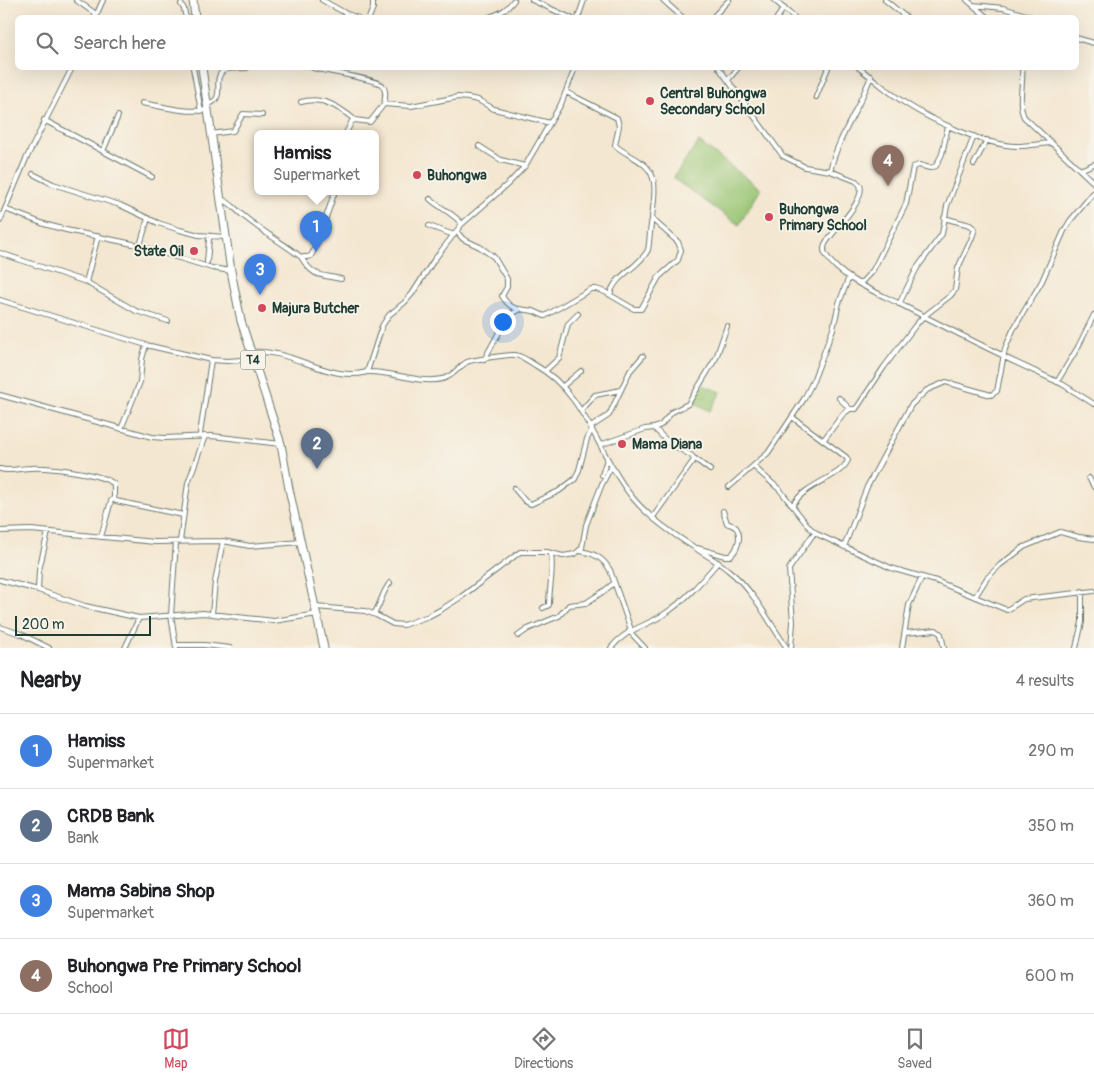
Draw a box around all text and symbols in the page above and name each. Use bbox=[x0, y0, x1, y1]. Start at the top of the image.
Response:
search box bbox=[15, 15, 1079, 70]
icon: search bbox=[33, 29, 61, 57]
text: Search here bbox=[73, 31, 166, 55]
place label: Central Buhongwa Secondary School bbox=[660, 85, 767, 118]
marker: Central Buhongwa Secondary School bbox=[644, 95, 656, 107]
popup bbox=[254, 130, 379, 195]
text: Hamiss bbox=[273, 141, 331, 165]
pin: 4 bbox=[872, 145, 904, 186]
text: Supermarket bbox=[273, 165, 360, 185]
place label: Buhongwa bbox=[427, 167, 487, 184]
marker: Buhongwa bbox=[411, 169, 423, 181]
place label: Buhongwa Primary School bbox=[779, 201, 867, 234]
pin: 1 bbox=[300, 211, 332, 252]
marker: Buhongwa Primary School bbox=[763, 211, 775, 223]
place label: State Oil bbox=[134, 243, 184, 260]
marker: State Oil bbox=[188, 245, 200, 257]
pin: 3 bbox=[244, 254, 276, 295]
place label: Majura Butcher bbox=[272, 300, 360, 317]
marker: Majura Butcher bbox=[256, 302, 268, 314]
your location bbox=[490, 309, 516, 335]
road number: T4 bbox=[240, 350, 266, 370]
pin: 2 bbox=[301, 428, 333, 469]
place label: Mama Diana bbox=[632, 436, 703, 453]
marker: Mama Diana bbox=[616, 438, 628, 450]
scale bar bbox=[15, 613, 151, 636]
text: 200 m bbox=[22, 616, 64, 633]
text: Nearby bbox=[20, 667, 81, 694]
text: 4 results bbox=[1016, 671, 1074, 691]
text: Hamiss bbox=[67, 729, 125, 753]
text: 1 bbox=[33, 741, 39, 761]
text: 290 m bbox=[1028, 741, 1074, 761]
text: Supermarket bbox=[67, 753, 154, 773]
text: CRDB Bank bbox=[67, 804, 154, 828]
text: 2 bbox=[32, 816, 40, 836]
text: 350 m bbox=[1028, 816, 1074, 836]
text: Bank bbox=[67, 828, 99, 848]
text: Mama Sabina Shop bbox=[67, 879, 215, 903]
text: 3 bbox=[32, 891, 40, 911]
text: 360 m bbox=[1027, 891, 1074, 911]
text: Supermarket bbox=[67, 903, 154, 923]
text: Buhongwa Pre Primary School bbox=[67, 954, 301, 978]
text: 4 bbox=[31, 966, 41, 986]
text: 600 m bbox=[1025, 966, 1074, 986]
text: School bbox=[67, 978, 113, 998]
tab: Map bbox=[162, 1025, 190, 1072]
tab: Directions bbox=[514, 1025, 573, 1072]
tab: Saved bbox=[897, 1025, 932, 1072]

